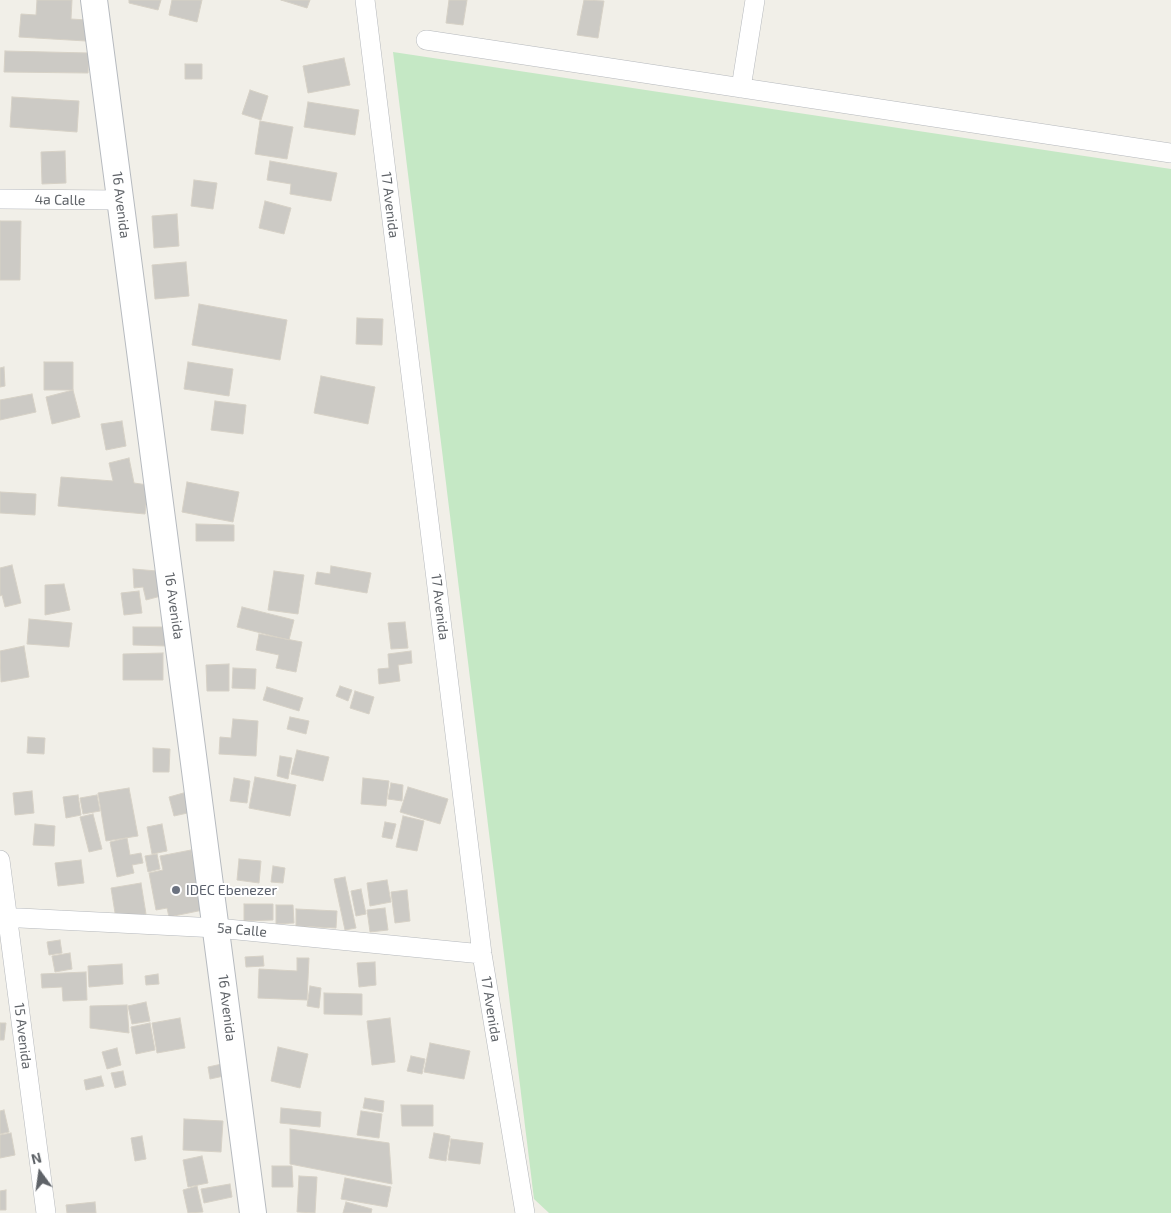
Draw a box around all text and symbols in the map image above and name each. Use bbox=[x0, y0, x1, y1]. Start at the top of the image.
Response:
street label: 16 Avenida bbox=[109, 171, 133, 239]
street label: 17 Avenida bbox=[378, 171, 402, 239]
street label: 4a Calle bbox=[34, 191, 86, 209]
street label: 16 Avenida bbox=[161, 572, 187, 640]
street label: 17 Avenida bbox=[428, 573, 452, 641]
place label: IDEC Ebenezer bbox=[186, 882, 277, 898]
marker: IDEC Ebenezer bbox=[170, 884, 182, 896]
street label: 5a Calle bbox=[216, 919, 268, 941]
street label: 16 Avenida bbox=[215, 974, 239, 1042]
street label: 17 Avenida bbox=[478, 975, 504, 1043]
street label: 15 Avenida bbox=[11, 1002, 35, 1070]
north arrow bbox=[15, 1148, 65, 1198]
text: N bbox=[29, 1148, 43, 1167]

